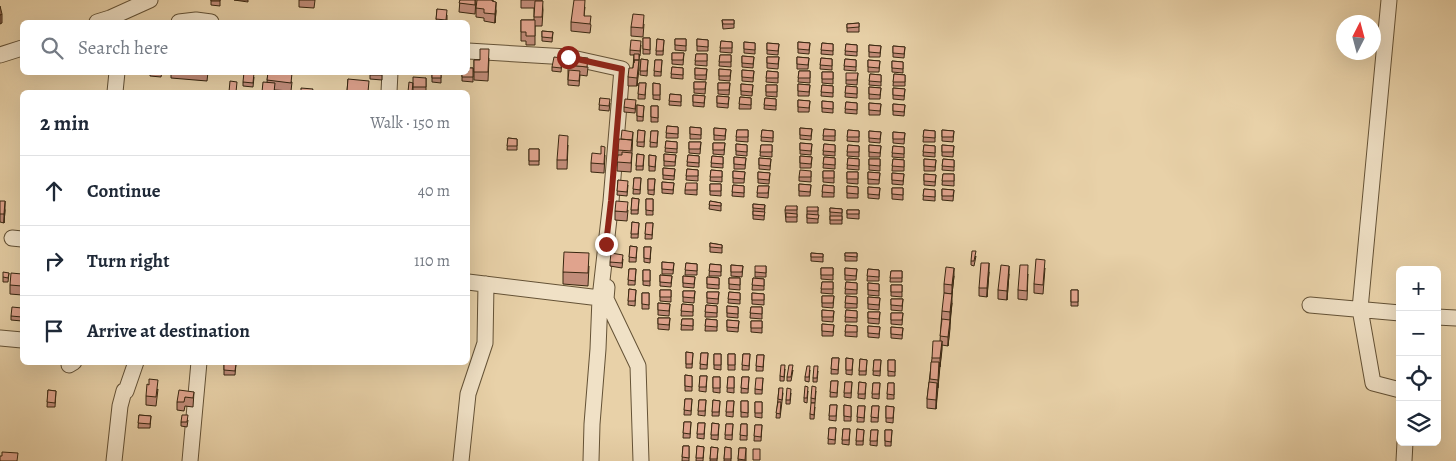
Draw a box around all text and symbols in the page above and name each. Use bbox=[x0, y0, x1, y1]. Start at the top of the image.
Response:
north arrow bbox=[1336, 15, 1381, 60]
search box bbox=[20, 20, 470, 75]
icon: search bbox=[38, 34, 66, 62]
text: Search here bbox=[78, 35, 168, 61]
route start bbox=[557, 46, 580, 69]
text: 2 min bbox=[40, 109, 89, 137]
text: Walk · 150 m bbox=[370, 112, 450, 134]
icon: ahead bbox=[40, 177, 68, 205]
text: Continue bbox=[87, 178, 161, 204]
text: 40 m bbox=[418, 180, 450, 202]
route end bbox=[595, 233, 618, 256]
icon: right bbox=[40, 247, 68, 275]
text: Turn right bbox=[87, 248, 169, 274]
text: 110 m bbox=[414, 250, 450, 272]
map controls bbox=[1396, 266, 1441, 446]
button: + bbox=[1396, 266, 1441, 311]
button: − bbox=[1396, 311, 1441, 356]
icon: arrive bbox=[40, 317, 68, 345]
text: Arrive at destination bbox=[87, 318, 250, 344]
button: locate bbox=[1396, 356, 1441, 401]
button: layers bbox=[1396, 401, 1441, 446]

